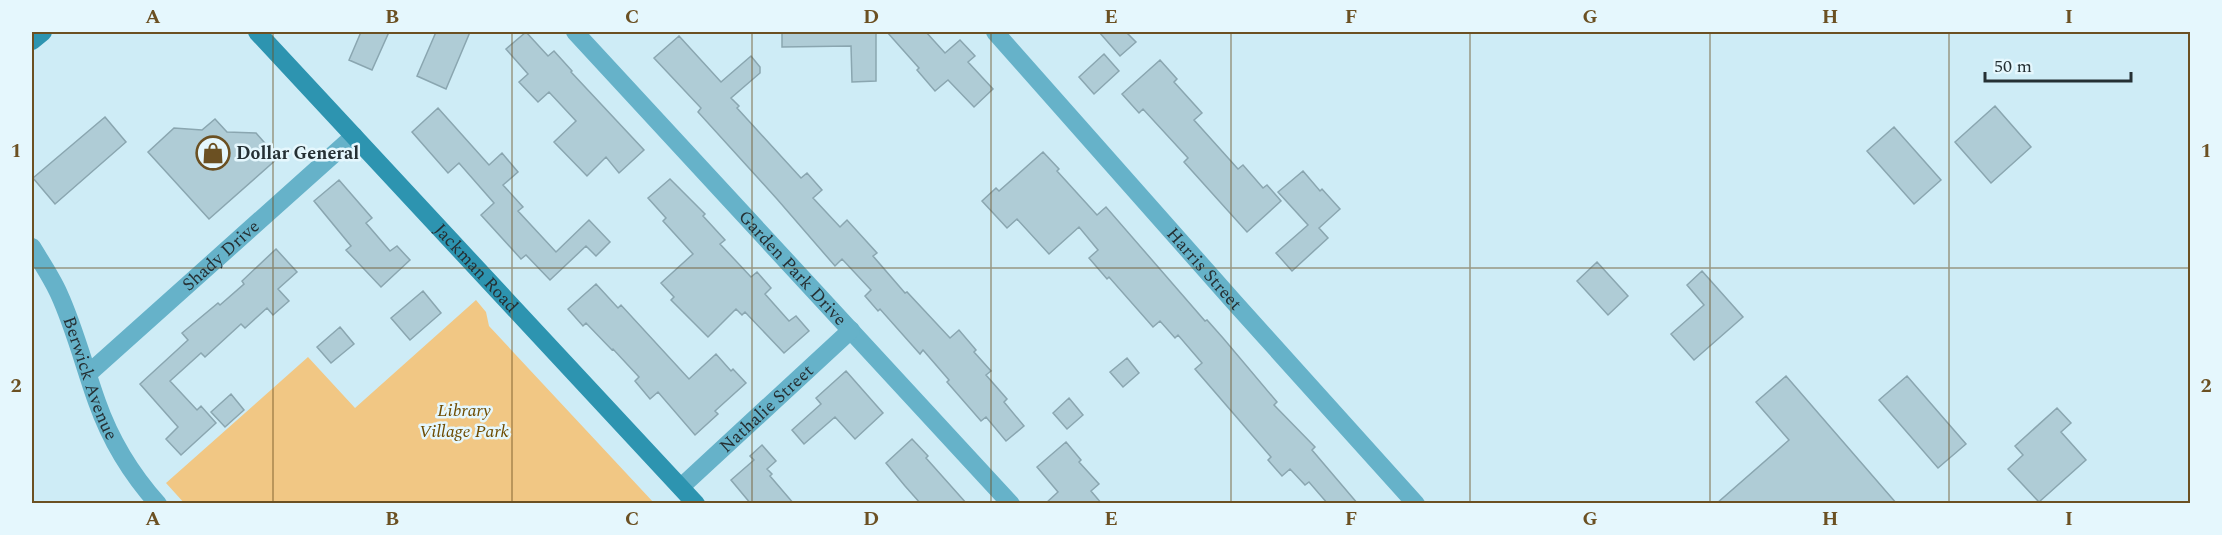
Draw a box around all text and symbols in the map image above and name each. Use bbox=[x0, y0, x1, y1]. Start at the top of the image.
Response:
text: A bbox=[145, 2, 161, 32]
text: B bbox=[385, 2, 399, 32]
text: C bbox=[625, 2, 639, 32]
text: D bbox=[863, 2, 879, 32]
text: E bbox=[1104, 2, 1118, 32]
text: F bbox=[1345, 2, 1357, 32]
text: G bbox=[1582, 2, 1598, 32]
text: H bbox=[1822, 2, 1838, 32]
text: I bbox=[2065, 2, 2073, 32]
scale bar bbox=[1985, 45, 2130, 83]
text: 50 m bbox=[1994, 53, 2032, 80]
shop icon: Dollar General bbox=[195, 135, 231, 171]
text: 1 bbox=[10, 136, 22, 166]
text: 1 bbox=[2200, 136, 2212, 166]
place label: Dollar General bbox=[236, 140, 359, 167]
street label: Garden Park Drive bbox=[732, 204, 853, 332]
street label: Shady Drive bbox=[176, 214, 266, 298]
street label: Jackman Road bbox=[427, 217, 525, 319]
street label: Harris Street bbox=[1160, 221, 1248, 316]
street label: Berwick Avenue bbox=[55, 313, 125, 445]
street label: Nathalie Street bbox=[713, 358, 820, 459]
text: 2 bbox=[10, 371, 22, 401]
text: 2 bbox=[2200, 371, 2212, 401]
park label: Library Village Park bbox=[419, 397, 510, 445]
text: A bbox=[145, 504, 161, 534]
text: B bbox=[385, 504, 399, 534]
text: C bbox=[625, 504, 639, 534]
text: D bbox=[863, 504, 879, 534]
text: E bbox=[1104, 504, 1118, 534]
text: F bbox=[1345, 504, 1357, 534]
text: G bbox=[1582, 504, 1598, 534]
text: H bbox=[1822, 504, 1838, 534]
text: I bbox=[2065, 504, 2073, 534]

